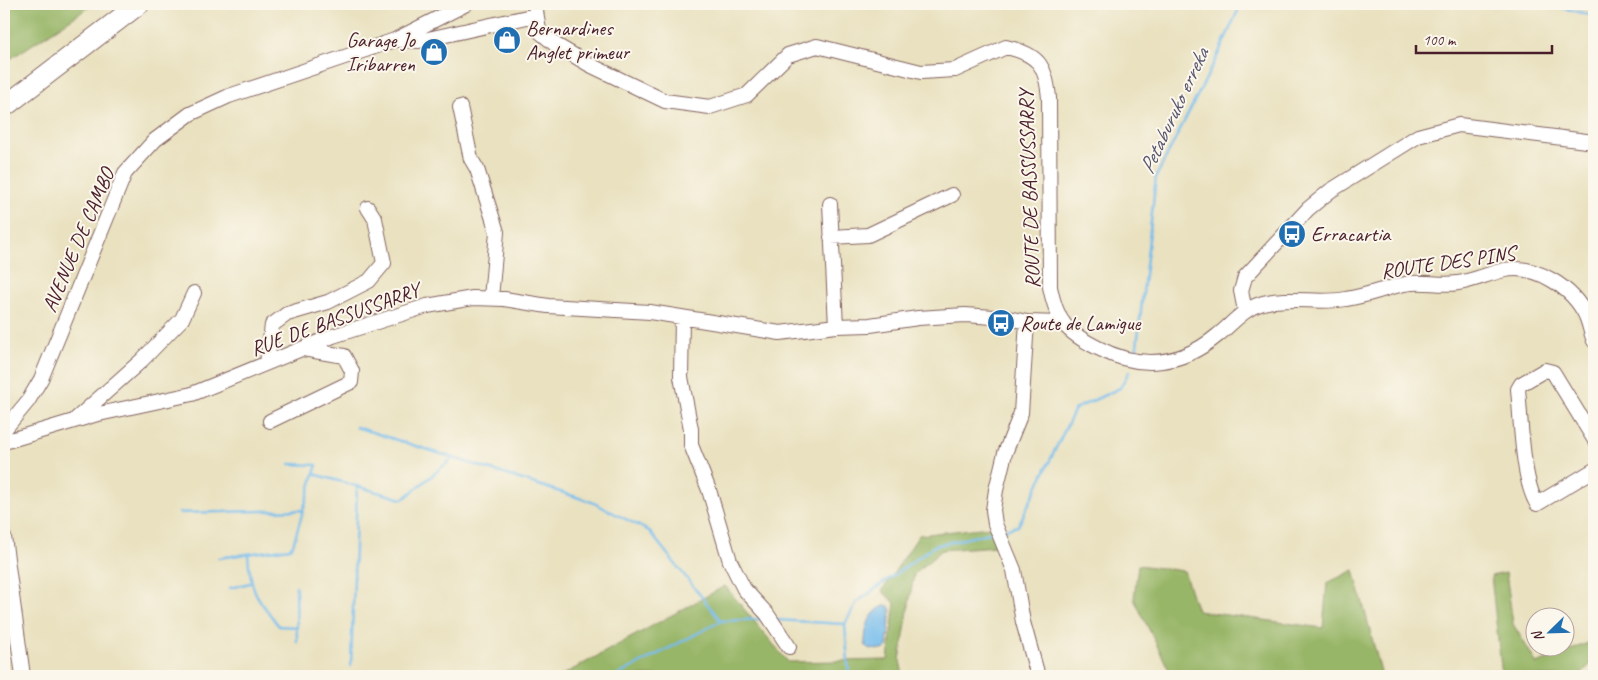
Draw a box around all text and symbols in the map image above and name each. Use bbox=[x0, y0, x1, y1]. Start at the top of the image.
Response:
place label: Bernardines Anglet primeur bbox=[526, 15, 630, 65]
scale bar bbox=[1416, 22, 1552, 54]
shop icon: Bernardines Anglet primeur bbox=[492, 25, 522, 55]
place label: Garage Jo Iribarren bbox=[346, 27, 417, 77]
text: 100 m bbox=[1423, 31, 1457, 50]
shop icon: Garage Jo Iribarren bbox=[419, 37, 449, 67]
water label: Petaburuko erreka bbox=[1133, 42, 1216, 178]
street label: ROUTE DE BASSUSSARRY bbox=[1012, 86, 1045, 289]
street label: AVENUE DE CAMBO bbox=[36, 162, 121, 316]
bus stop icon: Erracartia bbox=[1277, 219, 1307, 249]
place label: Erracartia bbox=[1311, 221, 1392, 247]
street label: ROUTE DES PINS bbox=[1379, 239, 1520, 284]
street label: RUE DE BASSUSSARRY bbox=[247, 275, 427, 362]
bus stop icon: Route de Lamigue bbox=[986, 308, 1016, 338]
place label: Route de Lamigue bbox=[1020, 310, 1142, 336]
north arrow bbox=[1526, 608, 1576, 658]
text: N bbox=[1528, 627, 1548, 644]

